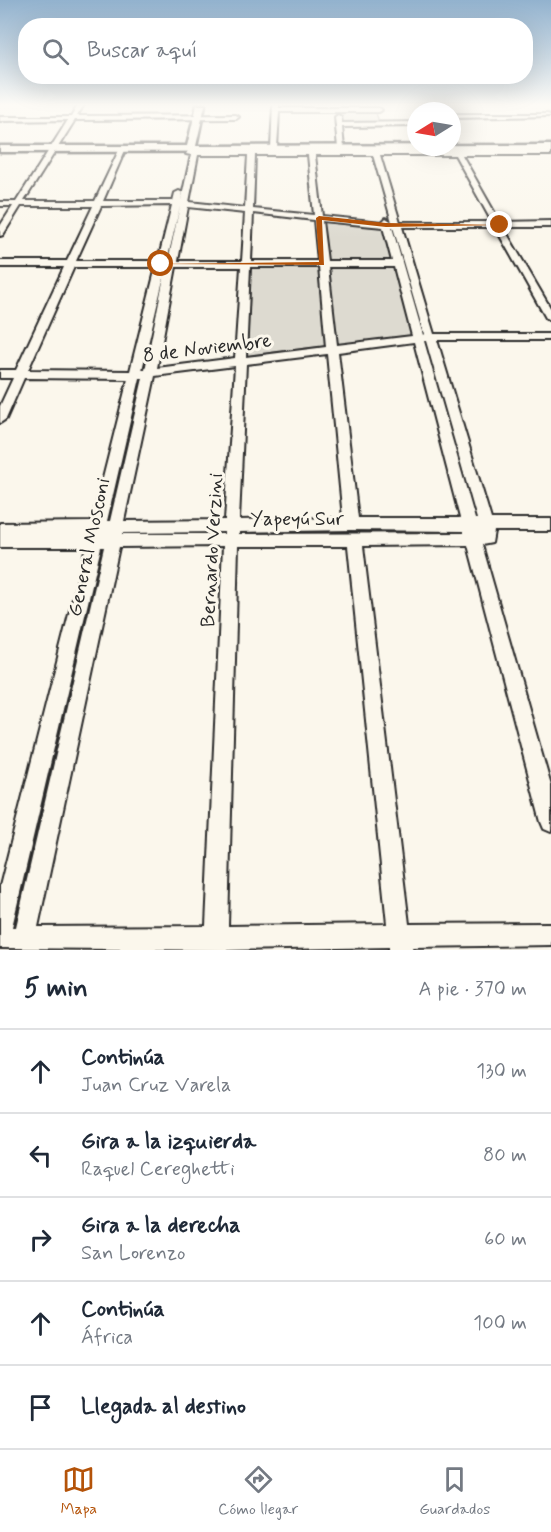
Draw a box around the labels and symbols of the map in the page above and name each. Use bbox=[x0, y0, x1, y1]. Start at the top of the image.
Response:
north arrow bbox=[407, 102, 461, 156]
route end bbox=[486, 211, 512, 237]
route start bbox=[147, 250, 173, 276]
street label: 8 de Noviembre bbox=[141, 327, 273, 370]
street label: Bernardo Verzini bbox=[195, 472, 230, 628]
street label: General Mosconi bbox=[62, 475, 117, 619]
street label: Yapeyú Sur bbox=[250, 506, 345, 533]

